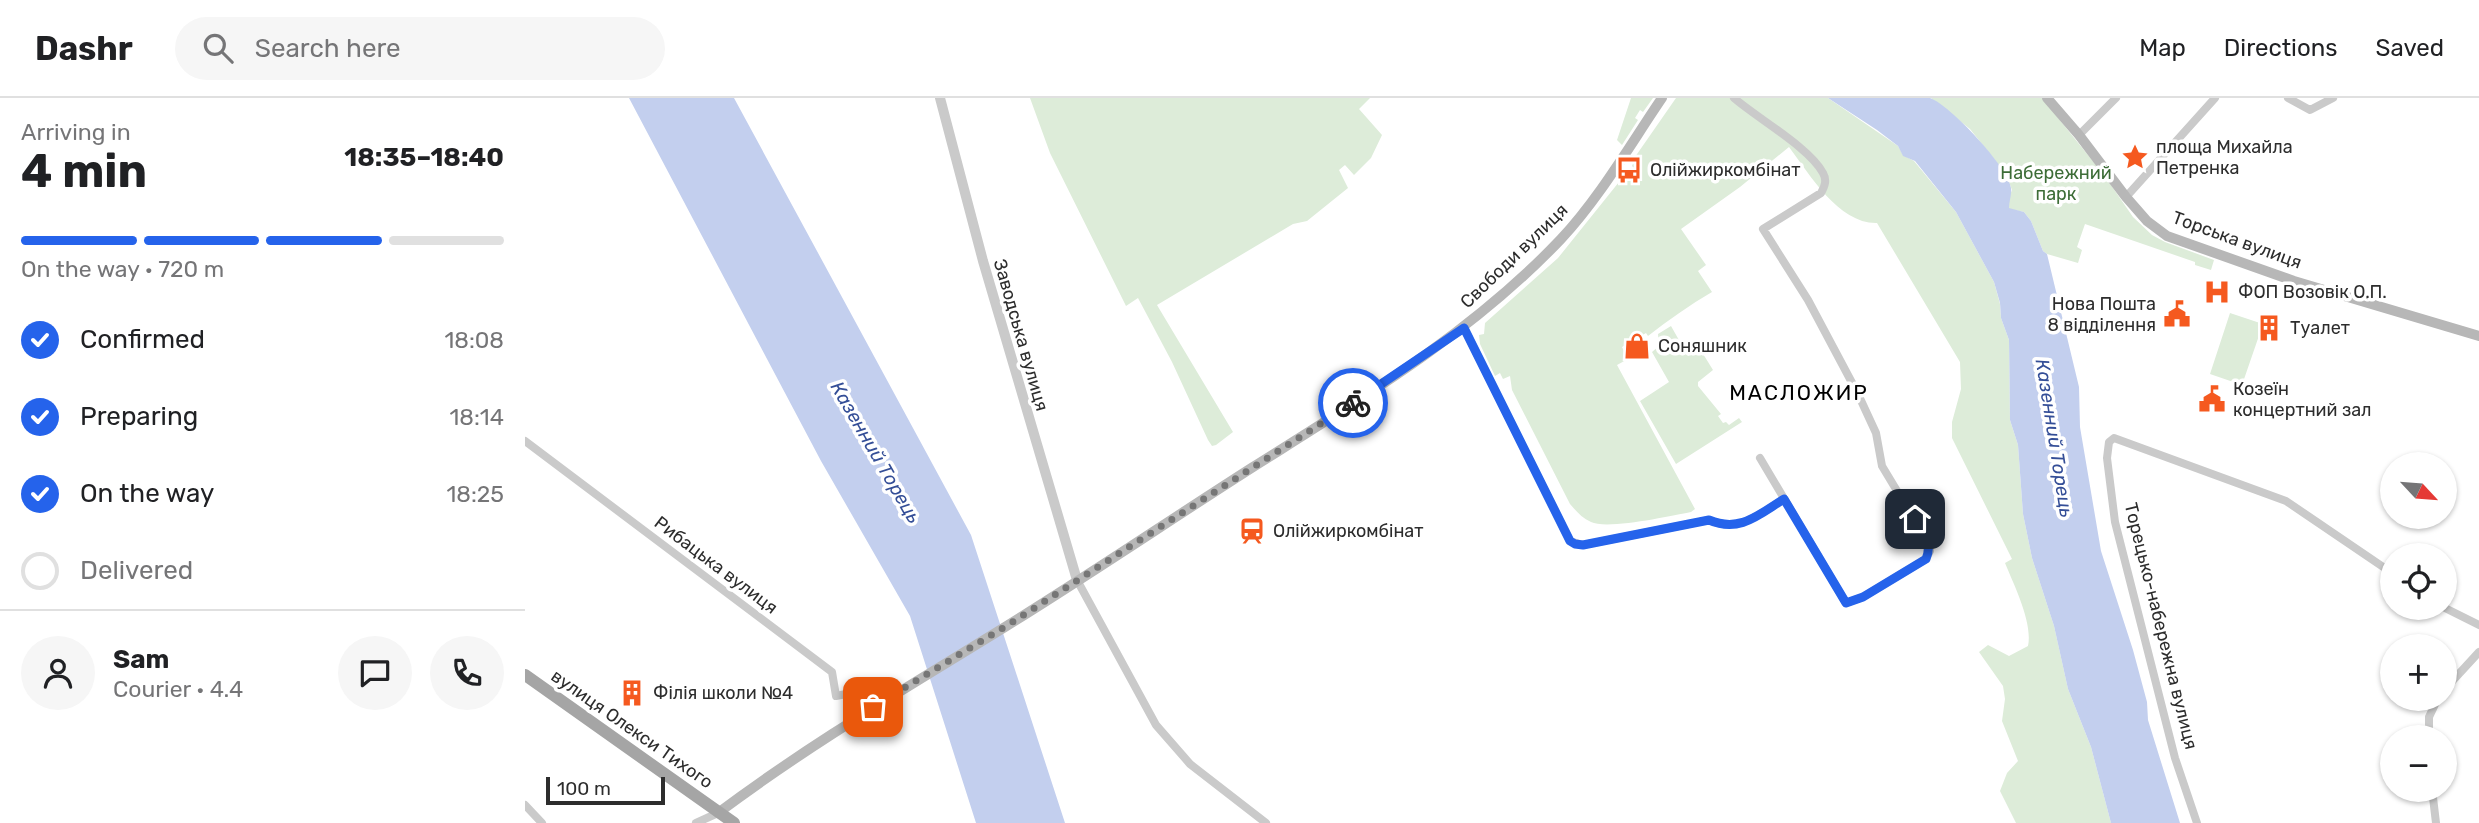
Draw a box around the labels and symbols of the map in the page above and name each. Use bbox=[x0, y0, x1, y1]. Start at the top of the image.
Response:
place label: площа Михайла Петренка bbox=[2156, 136, 2293, 179]
place icon: площа Михайла Петренка bbox=[2120, 142, 2150, 172]
bus stop icon: Олійжиркомбінат bbox=[1614, 155, 1644, 185]
place label: Олійжиркомбінат bbox=[1650, 159, 1801, 181]
park label: Набережний парк bbox=[2000, 162, 2112, 205]
street label: Свободи вулиця bbox=[1456, 199, 1572, 313]
street label: Торська вулиця bbox=[2169, 206, 2305, 274]
street label: Заводська вулиця bbox=[989, 256, 1053, 414]
hospital icon: ФОП Возовік О.П. bbox=[2202, 277, 2232, 307]
place label: ФОП Возовік О.П. bbox=[2238, 281, 2387, 303]
place label: Нова Пошта 8 відділення bbox=[2047, 293, 2156, 336]
public building icon: Нова Пошта 8 відділення bbox=[2162, 299, 2192, 329]
building icon: Туалет bbox=[2254, 313, 2284, 343]
place label: Туалет bbox=[2290, 317, 2350, 339]
shop icon: Соняшник bbox=[1622, 331, 1652, 361]
place label: Соняшник bbox=[1658, 335, 1747, 357]
water label: Казенний Торець bbox=[2031, 357, 2078, 519]
courier bbox=[1318, 368, 1388, 438]
water label: Казенний Торець bbox=[826, 377, 926, 527]
place label: Козеїн концертний зал bbox=[2233, 378, 2372, 421]
district label: МАСЛОЖИР bbox=[1729, 380, 1869, 405]
public building icon: Козеїн концертний зал bbox=[2197, 384, 2227, 414]
north arrow bbox=[2380, 452, 2457, 528]
pin bbox=[1885, 489, 1945, 549]
street label: Торецько-набережна вулиця bbox=[2120, 500, 2202, 752]
street label: Рибацька вулиця bbox=[650, 511, 782, 619]
station icon: Олійжиркомбiнат bbox=[1237, 516, 1267, 546]
place label: Олійжиркомбiнат bbox=[1273, 520, 1424, 542]
street label: вулиця Олекси Тихого bbox=[547, 665, 717, 793]
pin bbox=[843, 677, 903, 737]
building icon: Філія школи №4 bbox=[617, 678, 647, 708]
place label: Філія школи №4 bbox=[653, 682, 793, 704]
scale bar bbox=[546, 774, 665, 806]

